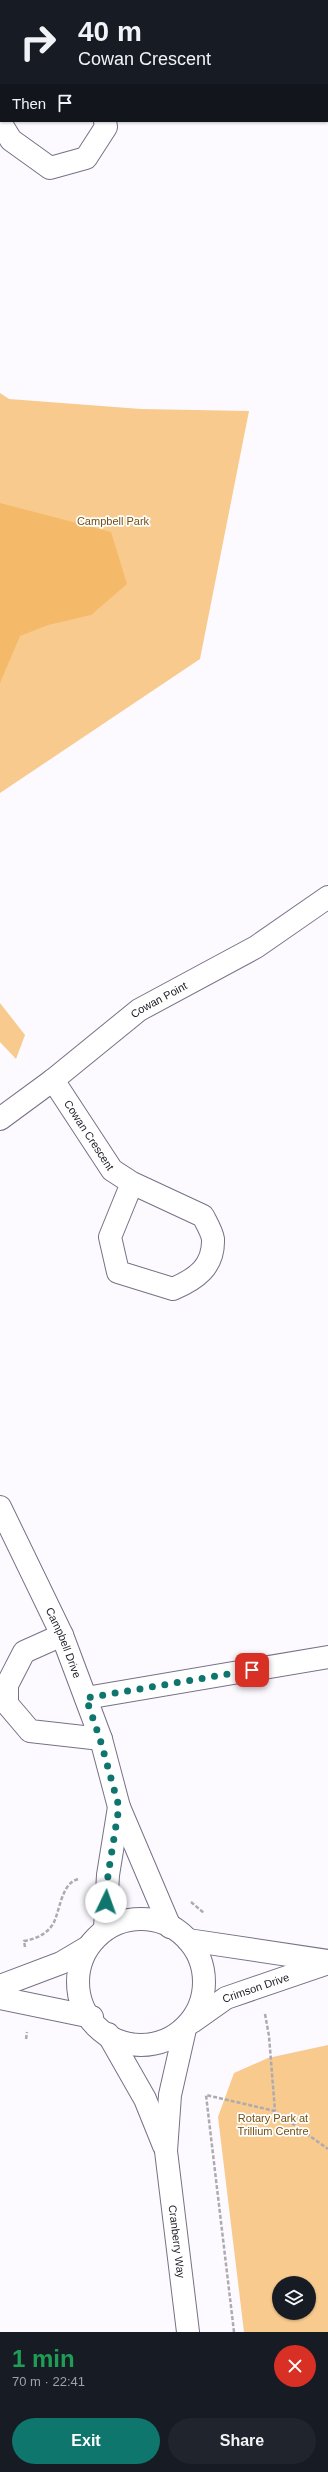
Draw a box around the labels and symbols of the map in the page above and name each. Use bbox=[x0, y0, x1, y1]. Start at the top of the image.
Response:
park label: Campbell Park bbox=[77, 515, 150, 527]
street label: Cowan Point bbox=[128, 979, 189, 1020]
street label: Cowan Crescent bbox=[62, 1098, 117, 1173]
street label: Campbell Drive bbox=[44, 1605, 84, 1680]
pin bbox=[235, 1653, 269, 1687]
position arrow bbox=[85, 1881, 127, 1923]
street label: Crimson Drive bbox=[221, 1971, 291, 2005]
park label: Rotary Park at Trillium Centre bbox=[237, 2112, 309, 2137]
street label: Cranberry Way bbox=[167, 2204, 187, 2279]

